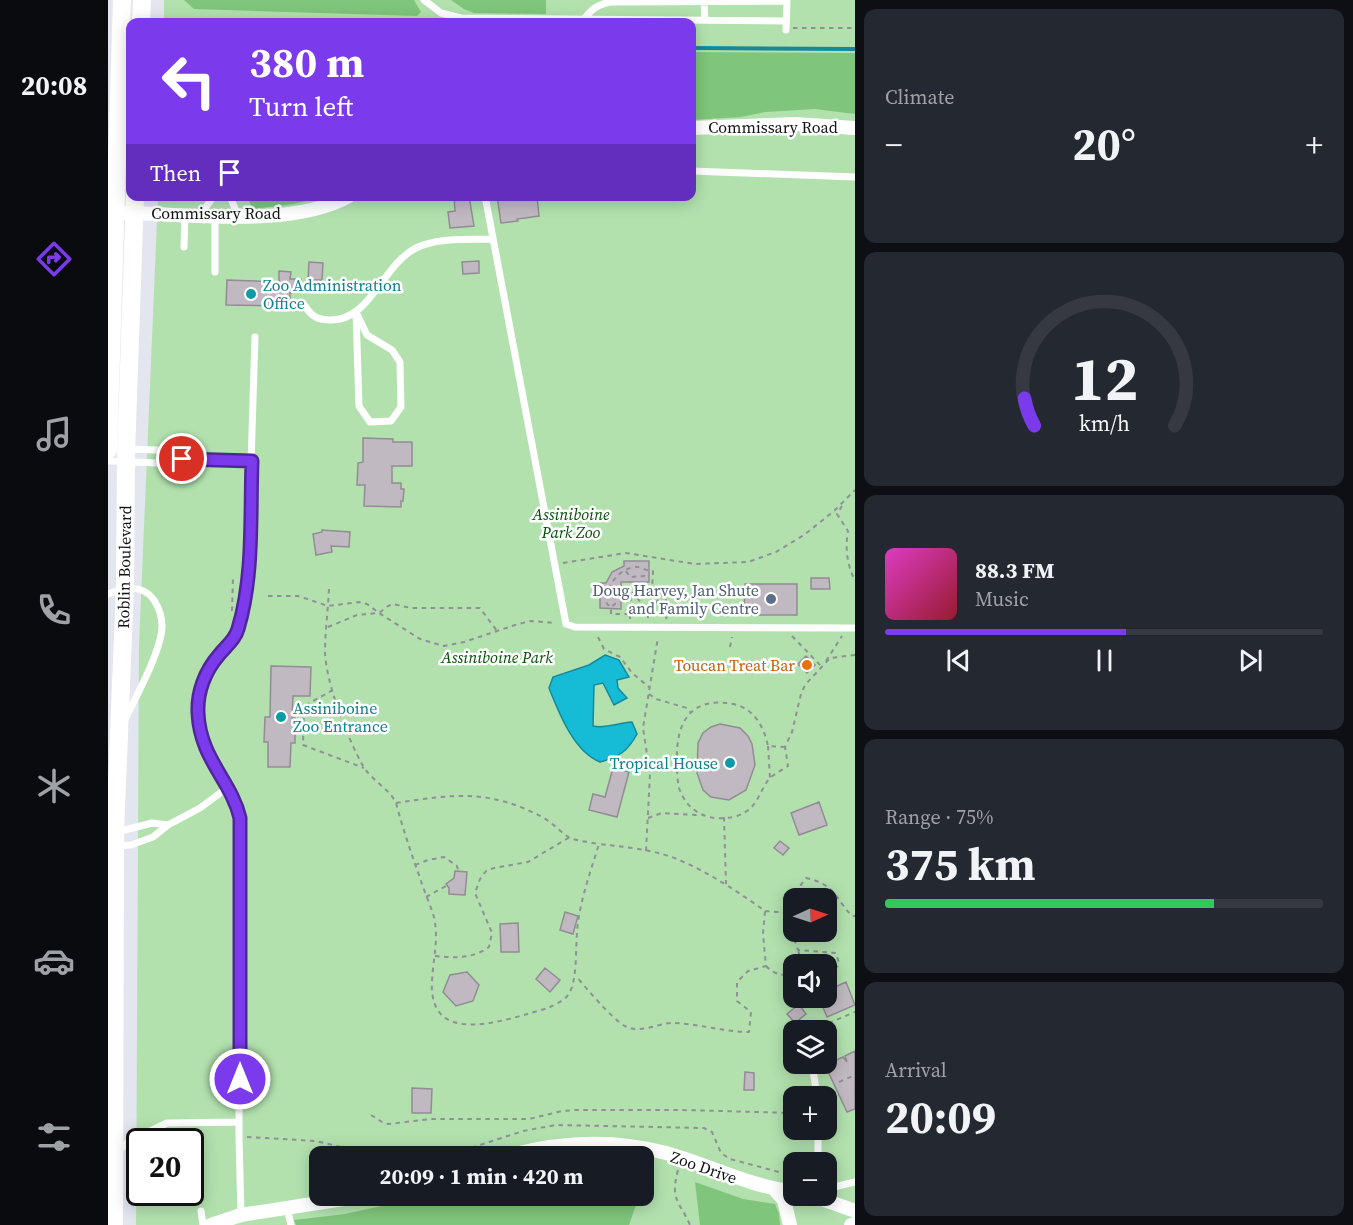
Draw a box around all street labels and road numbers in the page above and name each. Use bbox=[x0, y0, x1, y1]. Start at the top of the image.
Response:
street label: Commissary Road bbox=[708, 116, 838, 138]
street label: Commissary Road bbox=[151, 202, 281, 224]
street label: Roblin Boulevard bbox=[112, 505, 136, 629]
street label: Zoo Drive bbox=[668, 1145, 740, 1189]

